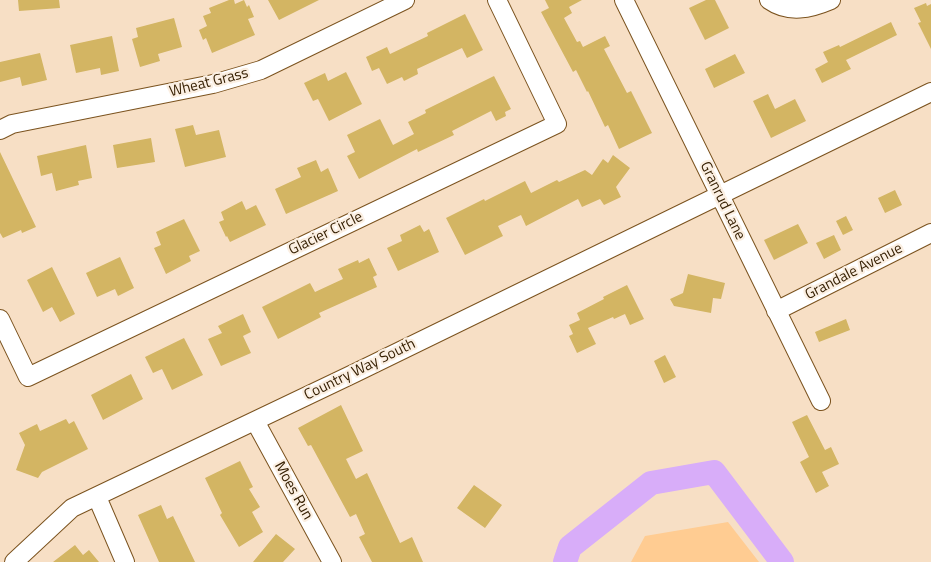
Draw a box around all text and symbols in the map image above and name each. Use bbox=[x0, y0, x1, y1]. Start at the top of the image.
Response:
street label: Wheat Grass bbox=[168, 64, 250, 102]
street label: Granrud Lane bbox=[695, 159, 749, 243]
street label: Glacier Circle bbox=[286, 208, 366, 260]
street label: Grandale Avenue bbox=[802, 240, 906, 304]
street label: Country Way South bbox=[302, 335, 418, 405]
street label: Moes Run bbox=[270, 459, 316, 523]

